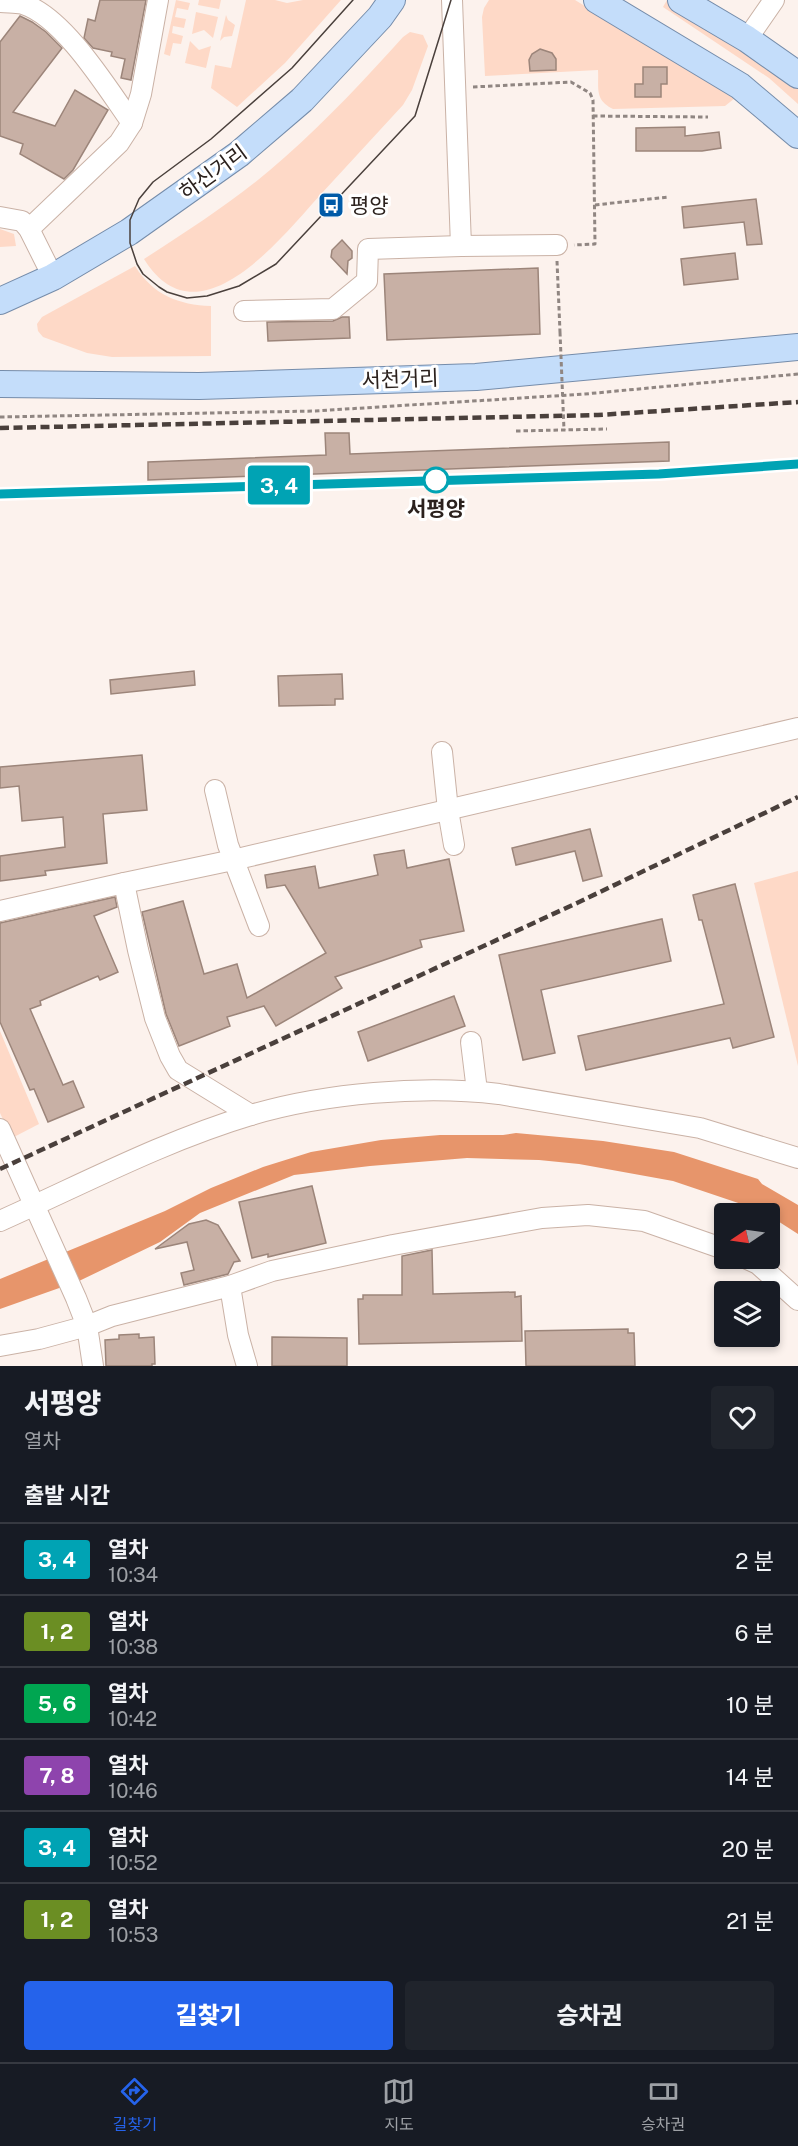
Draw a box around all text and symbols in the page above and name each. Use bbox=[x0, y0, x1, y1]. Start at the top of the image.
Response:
street label: 하신거리 bbox=[174, 139, 252, 205]
bus stop icon: 평양 bbox=[316, 190, 346, 220]
place label: 평양 bbox=[350, 193, 389, 218]
street label: 서천거리 bbox=[361, 365, 439, 393]
line badge: 3, 4 bbox=[237, 466, 321, 504]
marker: 서평양 bbox=[423, 467, 449, 493]
text: 3, 4 bbox=[260, 473, 298, 498]
place label: 서평양 bbox=[407, 496, 465, 521]
north arrow bbox=[714, 1203, 780, 1269]
map controls bbox=[714, 1203, 780, 1347]
button: layers bbox=[714, 1281, 780, 1347]
text: 서평양 bbox=[24, 1386, 101, 1419]
button: heart bbox=[711, 1386, 774, 1449]
text: 열차 bbox=[24, 1429, 61, 1453]
text: 출발 시간 bbox=[24, 1482, 110, 1508]
text: 열차 bbox=[108, 1536, 148, 1562]
text: 3, 4 bbox=[38, 1547, 76, 1572]
text: 2 분 bbox=[735, 1548, 774, 1574]
text: 10:34 bbox=[108, 1563, 158, 1587]
text: 열차 bbox=[108, 1608, 148, 1634]
text: 1, 2 bbox=[41, 1619, 73, 1644]
text: 6 분 bbox=[735, 1620, 774, 1646]
text: 10:38 bbox=[108, 1635, 158, 1659]
text: 열차 bbox=[108, 1680, 148, 1706]
text: 5, 6 bbox=[38, 1691, 76, 1716]
text: 10 분 bbox=[726, 1692, 774, 1718]
text: 10:42 bbox=[108, 1707, 157, 1731]
text: 열차 bbox=[108, 1752, 148, 1778]
text: 7, 8 bbox=[39, 1763, 75, 1788]
text: 14 분 bbox=[726, 1764, 774, 1790]
text: 10:46 bbox=[108, 1779, 158, 1803]
text: 열차 bbox=[108, 1824, 148, 1850]
text: 3, 4 bbox=[38, 1835, 76, 1860]
text: 20 분 bbox=[722, 1836, 774, 1862]
text: 10:52 bbox=[108, 1851, 158, 1875]
text: 열차 bbox=[108, 1896, 148, 1922]
text: 1, 2 bbox=[41, 1907, 73, 1932]
text: 21 분 bbox=[726, 1908, 774, 1934]
text: 10:53 bbox=[108, 1923, 158, 1947]
button: 길찾기 bbox=[24, 1981, 393, 2050]
button: 승차권 bbox=[405, 1981, 774, 2050]
tab: 길찾기 bbox=[113, 2075, 157, 2135]
tab: 지도 bbox=[382, 2075, 415, 2135]
tab: 승차권 bbox=[641, 2075, 685, 2135]

